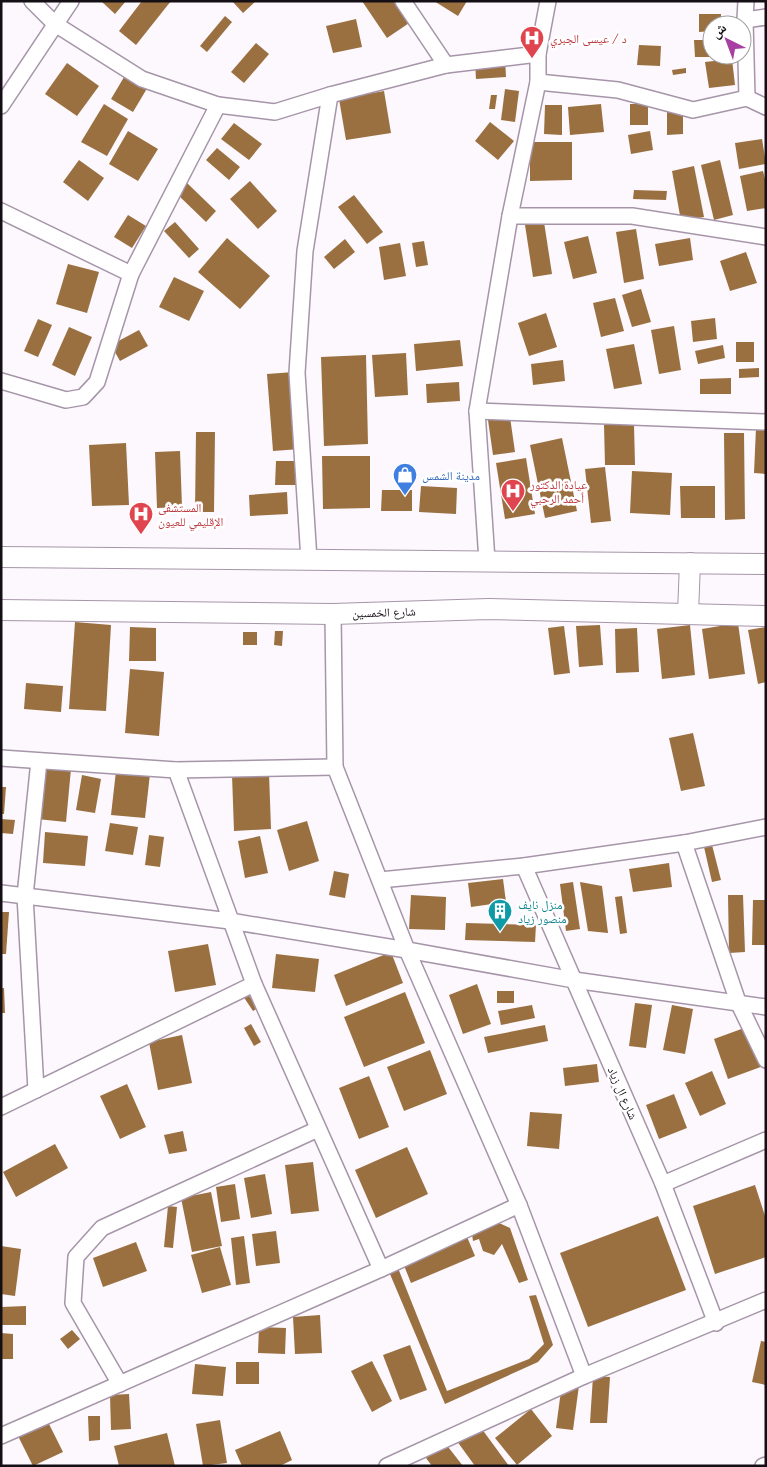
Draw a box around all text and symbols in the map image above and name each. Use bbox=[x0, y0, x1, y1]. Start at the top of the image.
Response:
north arrow bbox=[702, 15, 752, 65]
text: ش bbox=[707, 19, 730, 42]
hospital icon: د / عيسى الجبري bbox=[519, 25, 545, 59]
place label: د / عيسى الجبري bbox=[550, 31, 627, 49]
shop icon: مدينة الشمس bbox=[392, 462, 418, 496]
place label: مدينة الشمس bbox=[422, 468, 480, 483]
place label: عيادة الدكتور أحمد الرحبي bbox=[529, 477, 587, 509]
hospital icon: عيادة الدكتور أحمد الرحبي bbox=[500, 478, 526, 512]
place label: المستشفى الإقليمي للعيون bbox=[158, 500, 223, 532]
hospital icon: المستشفى الإقليمي للعيون bbox=[128, 501, 154, 535]
street label: شارع الخمسين bbox=[352, 603, 416, 622]
place label: منزل نايف منصور زياد bbox=[518, 897, 567, 926]
building icon: منزل نايف منصور زياد bbox=[487, 898, 513, 932]
street label: شارع ال زياد bbox=[604, 1064, 641, 1122]

